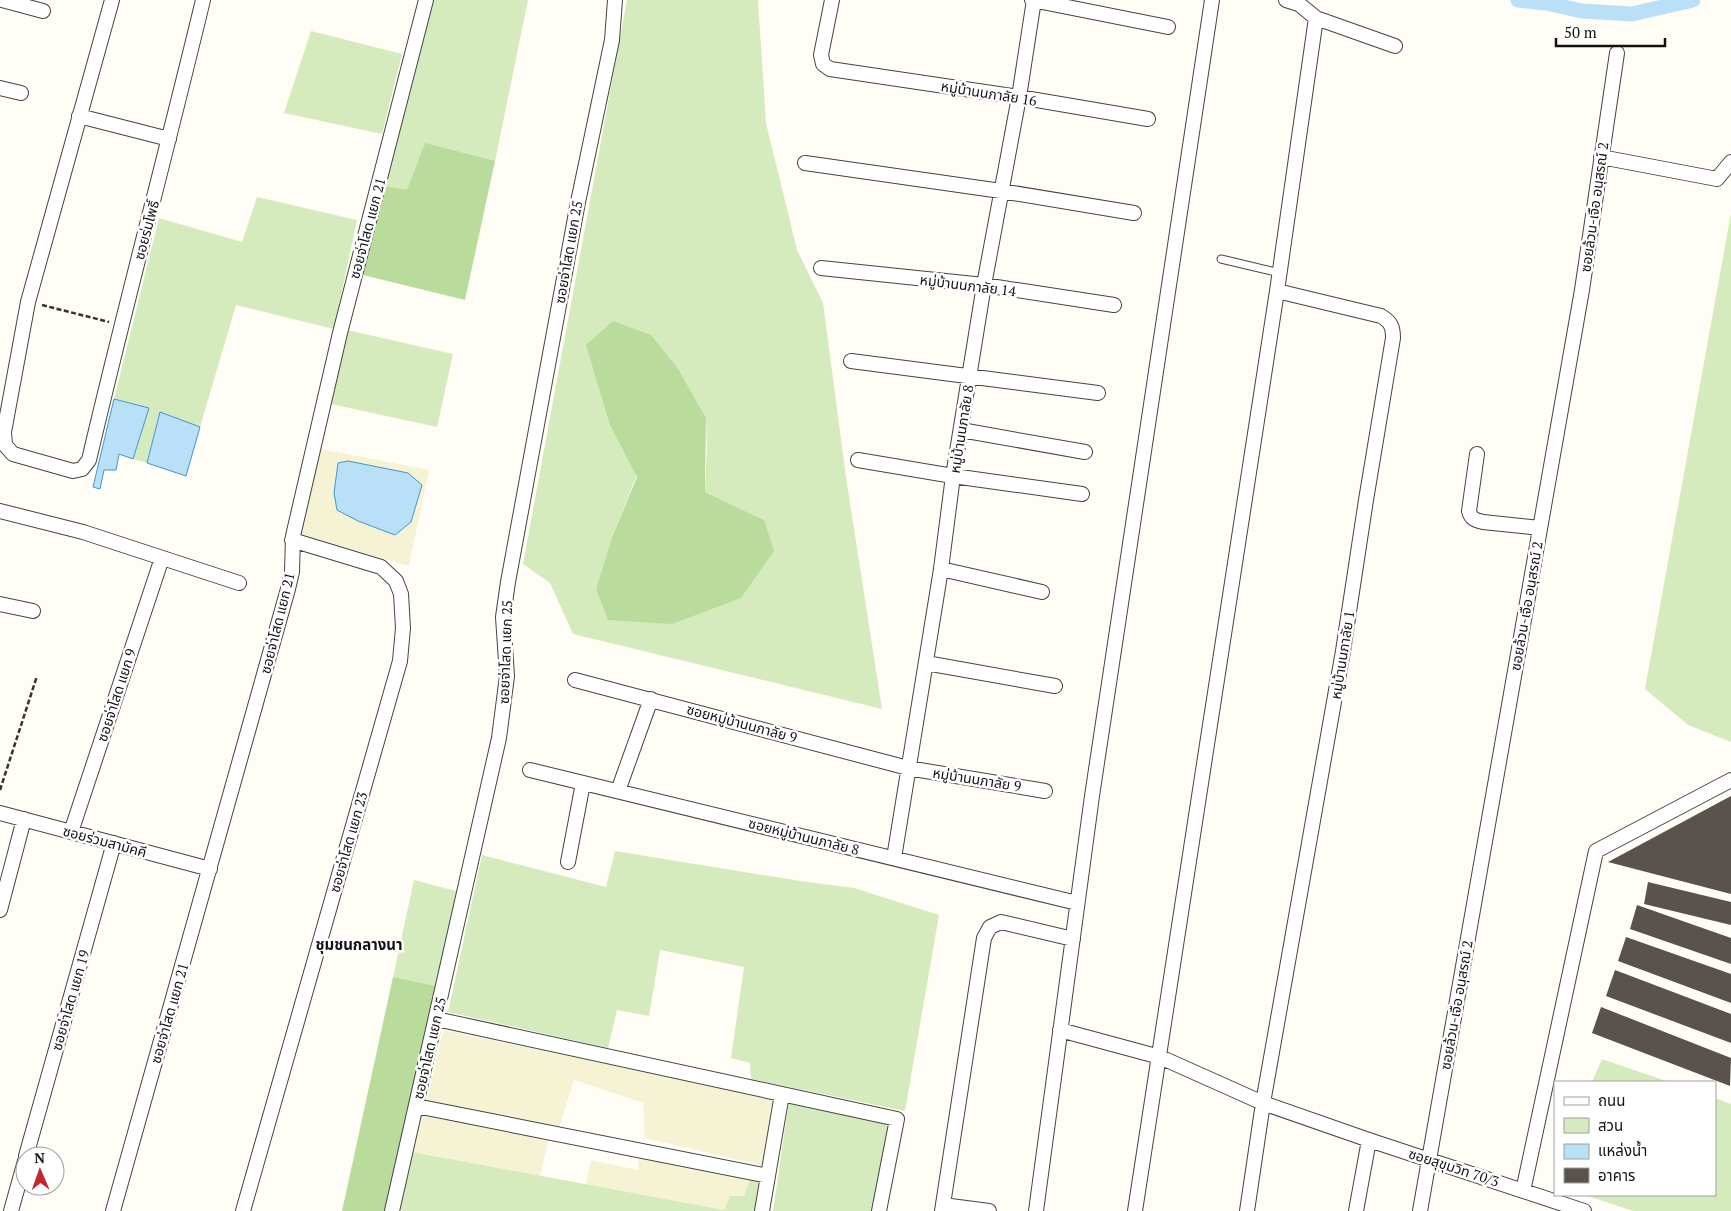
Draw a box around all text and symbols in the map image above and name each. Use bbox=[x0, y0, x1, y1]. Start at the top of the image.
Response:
scale bar bbox=[1556, 15, 1665, 47]
text: 50 m bbox=[1564, 22, 1597, 42]
street label: หมู่บ้านนภาลัย 16 bbox=[940, 76, 1039, 110]
street label: ซอยล้วน-เจือ อนุสรณ์ 2 bbox=[1575, 141, 1613, 273]
street label: ซอยจ่าโสด แยก 21 bbox=[344, 175, 390, 281]
street label: ซอยร่มโพธิ์ bbox=[129, 198, 163, 262]
street label: ซอยจ่าโสด แยก 25 bbox=[550, 199, 586, 305]
street label: หมู่บ้านนภาลัย 14 bbox=[919, 270, 1018, 300]
street label: หมู่บ้านนภาลัย 8 bbox=[945, 383, 977, 475]
street label: ซอยล้วน-เจือ อนุสรณ์ 2 bbox=[1505, 540, 1547, 672]
street label: ซอยจ่าโสด แยก 21 bbox=[255, 570, 299, 676]
street label: ซอยจ่าโสด แยก 25 bbox=[494, 600, 516, 704]
street label: หมู่บ้านนภาลัย 1 bbox=[1326, 609, 1358, 701]
street label: ซอยจ่าโสด แยก 9 bbox=[92, 646, 140, 744]
street label: ซอยหมู่บ้านนภาลัย 9 bbox=[685, 699, 799, 747]
street label: หมู่บ้านนภาลัย 9 bbox=[931, 763, 1023, 795]
street label: ซอยจ่าโสด แยก 23 bbox=[325, 789, 371, 895]
street label: ซอยหมู่บ้านนภาลัย 8 bbox=[747, 813, 861, 859]
street label: ซอยร่วมสามัคคี bbox=[61, 821, 149, 861]
district label: ชุมชนกลางนา bbox=[315, 934, 403, 954]
street label: ซอยล้วน-เจือ อนุสรณ์ 2 bbox=[1435, 939, 1477, 1071]
street label: ซอยจ่าโสด แยก 19 bbox=[47, 947, 93, 1053]
street label: ซอยจ่าโสด แยก 21 bbox=[146, 960, 192, 1066]
street label: ซอยจ่าโสด แยก 25 bbox=[408, 995, 450, 1101]
legend bbox=[1554, 1081, 1716, 1196]
text: ถนน bbox=[1598, 1090, 1625, 1110]
text: สวน bbox=[1598, 1115, 1623, 1135]
text: แหล่งน้ำ bbox=[1598, 1140, 1647, 1160]
street label: ซอยสุขุมวิท 70/3 bbox=[1406, 1143, 1502, 1191]
north arrow bbox=[15, 1146, 65, 1196]
text: N bbox=[34, 1148, 46, 1167]
text: อาคาร bbox=[1598, 1165, 1635, 1185]

